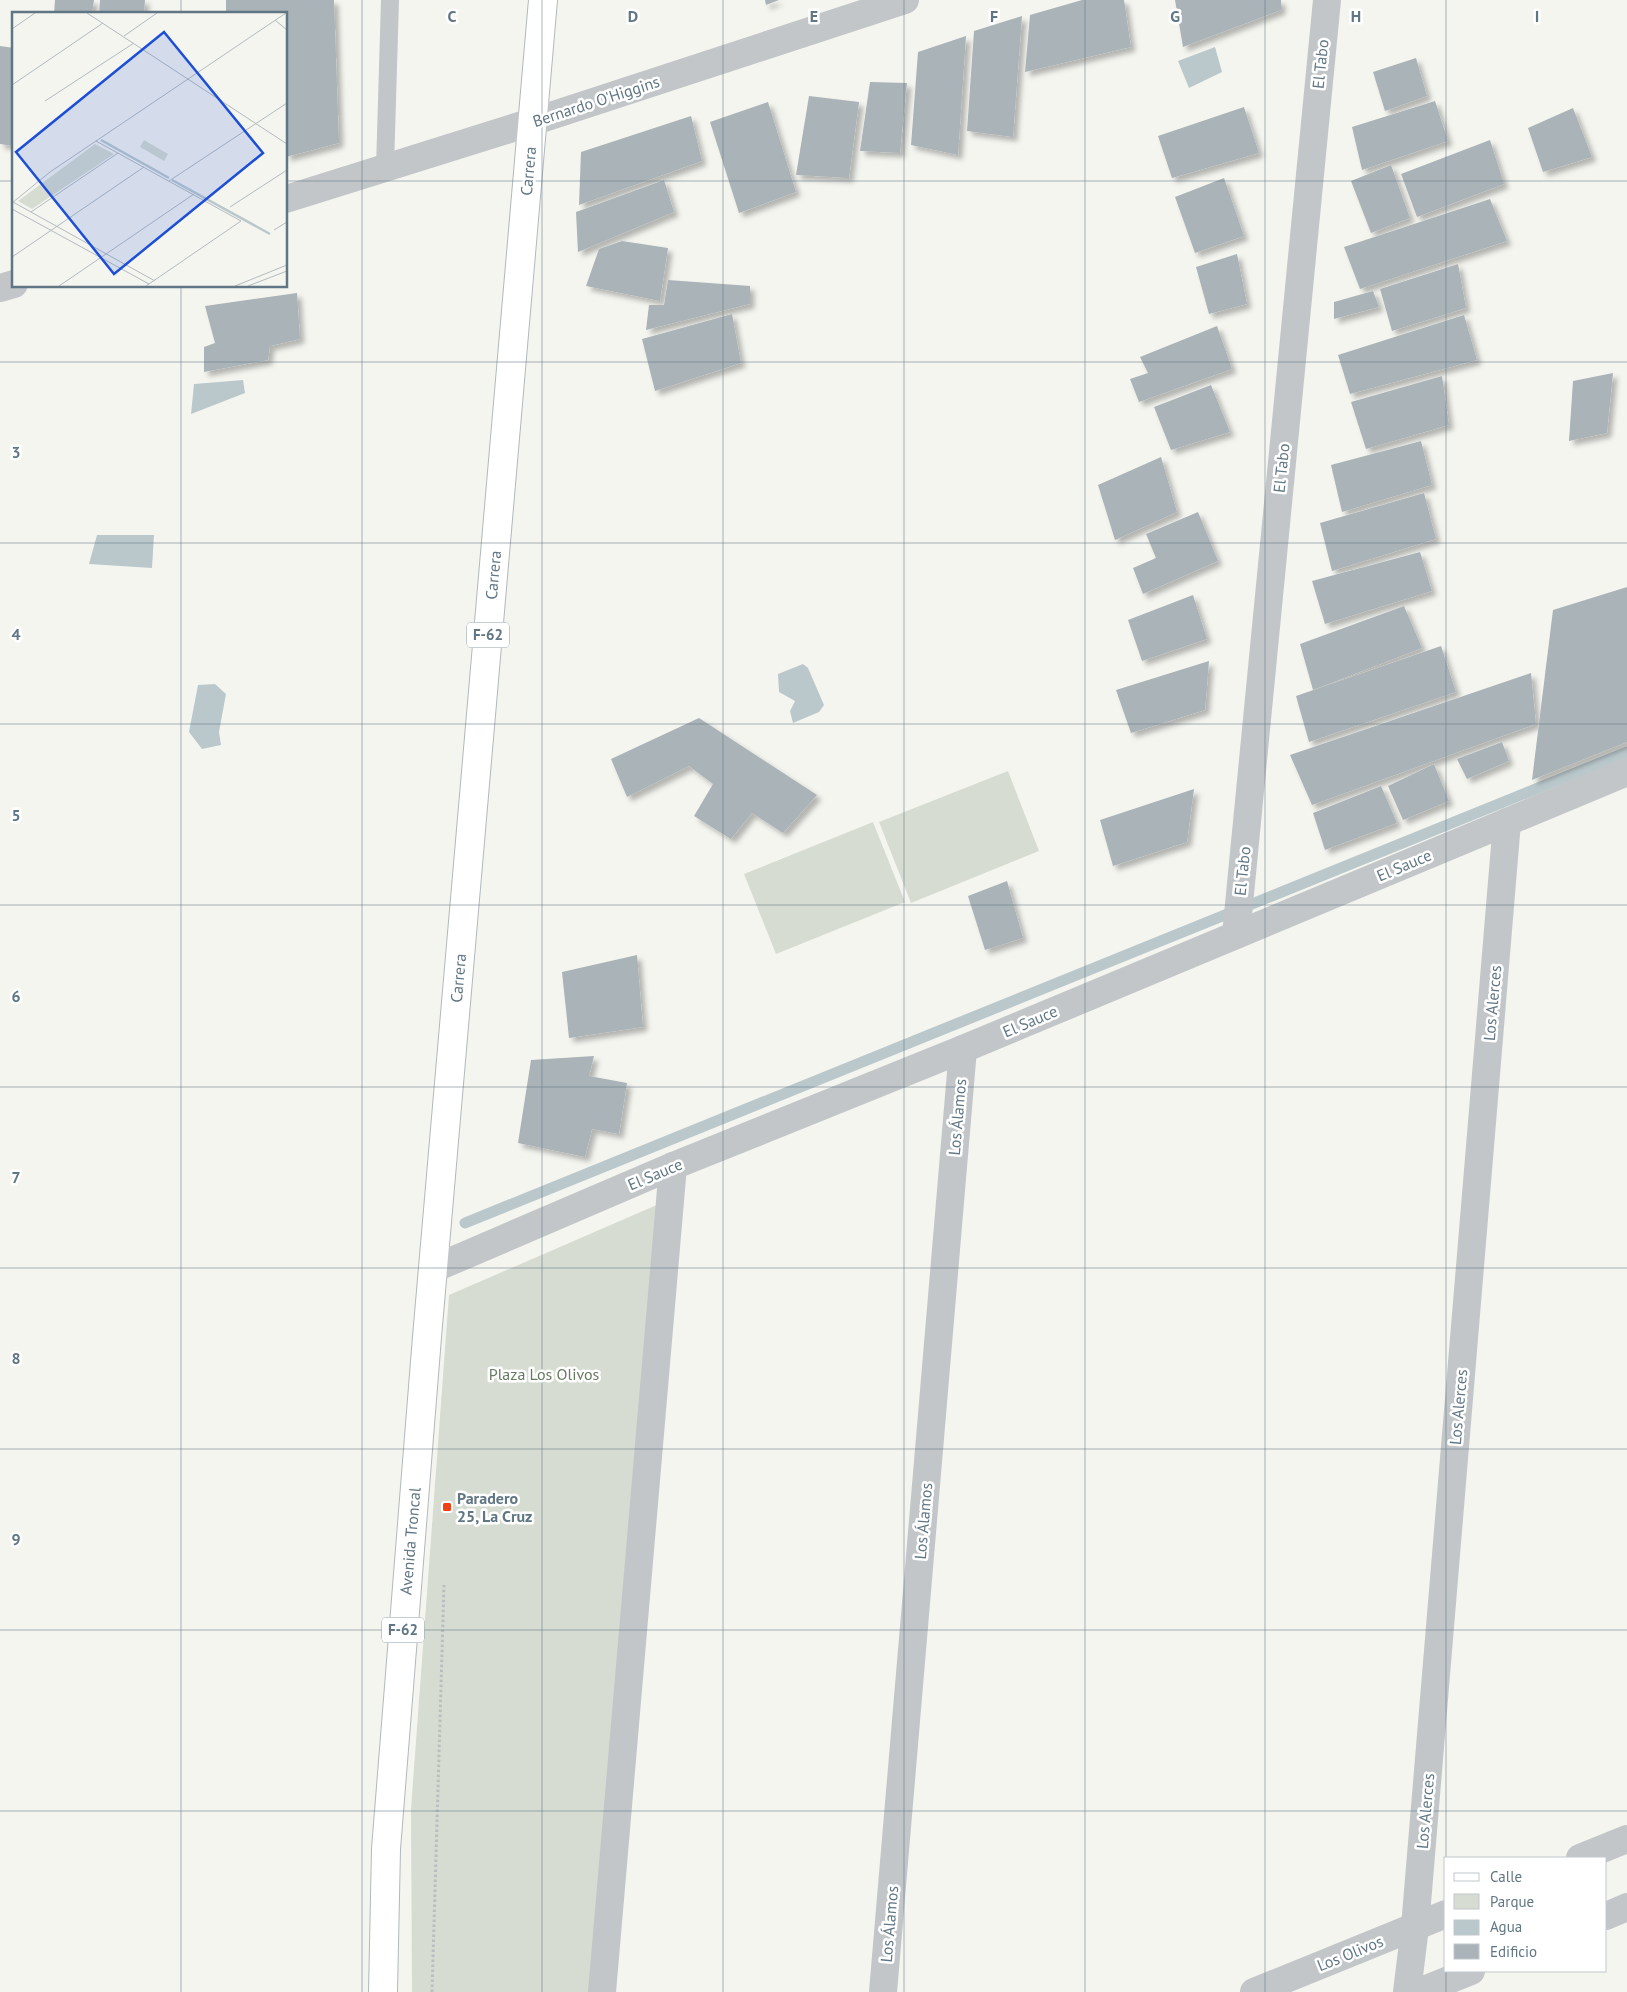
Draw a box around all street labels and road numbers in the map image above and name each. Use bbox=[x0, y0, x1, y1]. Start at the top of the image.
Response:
street label: El Tabo bbox=[1307, 38, 1333, 90]
street label: Bernardo O'Higgins bbox=[530, 71, 662, 131]
street label: Carrera bbox=[516, 146, 540, 196]
street label: El Tabo bbox=[1268, 442, 1294, 494]
street label: Carrera bbox=[481, 550, 505, 600]
road number: F-62 bbox=[467, 622, 509, 648]
street label: El Tabo bbox=[1229, 845, 1255, 897]
street label: El Sauce bbox=[1374, 845, 1434, 885]
street label: Carrera bbox=[446, 953, 470, 1003]
street label: Los Alerces bbox=[1479, 964, 1505, 1042]
street label: El Sauce bbox=[1000, 1001, 1060, 1041]
street label: Los Álamos bbox=[944, 1078, 970, 1156]
street label: El Sauce bbox=[625, 1154, 685, 1194]
street label: Los Alerces bbox=[1445, 1368, 1471, 1446]
street label: Los Álamos bbox=[910, 1482, 936, 1560]
street label: Avenida Troncal bbox=[395, 1486, 425, 1595]
road number: F-62 bbox=[382, 1618, 424, 1642]
street label: Los Alerces bbox=[1412, 1772, 1438, 1850]
street label: Los Álamos bbox=[876, 1885, 902, 1963]
street label: Los Olivos bbox=[1314, 1931, 1386, 1975]

